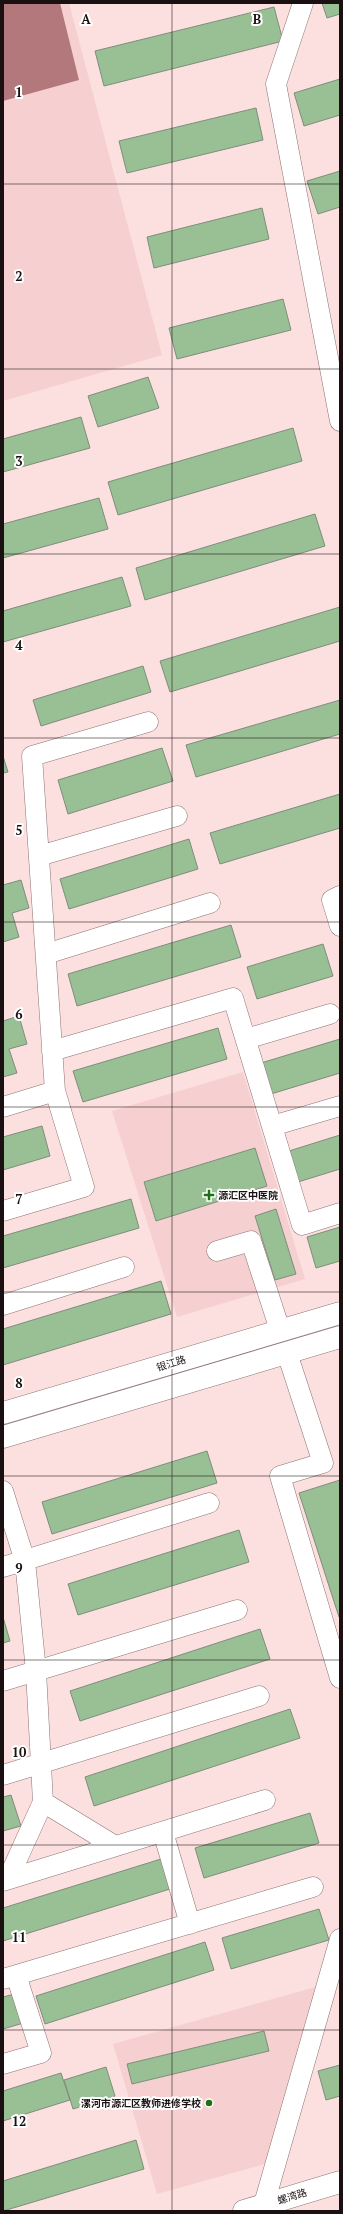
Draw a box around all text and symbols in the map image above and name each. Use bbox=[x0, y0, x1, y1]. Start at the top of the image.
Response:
text: A bbox=[81, 10, 91, 28]
text: B bbox=[253, 10, 261, 28]
text: 1 bbox=[15, 83, 23, 101]
text: 2 bbox=[15, 267, 23, 285]
text: 3 bbox=[15, 452, 23, 470]
text: 4 bbox=[15, 636, 23, 654]
text: 5 bbox=[15, 821, 23, 839]
text: 6 bbox=[15, 1005, 23, 1023]
marker: 源汇区中医院 bbox=[203, 1189, 215, 1201]
place label: 源汇区中医院 bbox=[218, 1189, 278, 1202]
text: 7 bbox=[15, 1190, 23, 1208]
street label: 银江路 bbox=[155, 1353, 187, 1374]
text: 8 bbox=[15, 1374, 23, 1392]
text: 9 bbox=[15, 1559, 23, 1577]
text: 10 bbox=[12, 1743, 27, 1761]
text: 11 bbox=[12, 1928, 26, 1946]
place label: 漯河市源汇区教师进修学校 bbox=[81, 2097, 201, 2110]
marker: 漯河市源汇区教师进修学校 bbox=[204, 2098, 214, 2108]
text: 12 bbox=[12, 2112, 26, 2130]
street label: 螺湾路 bbox=[276, 2186, 308, 2207]

